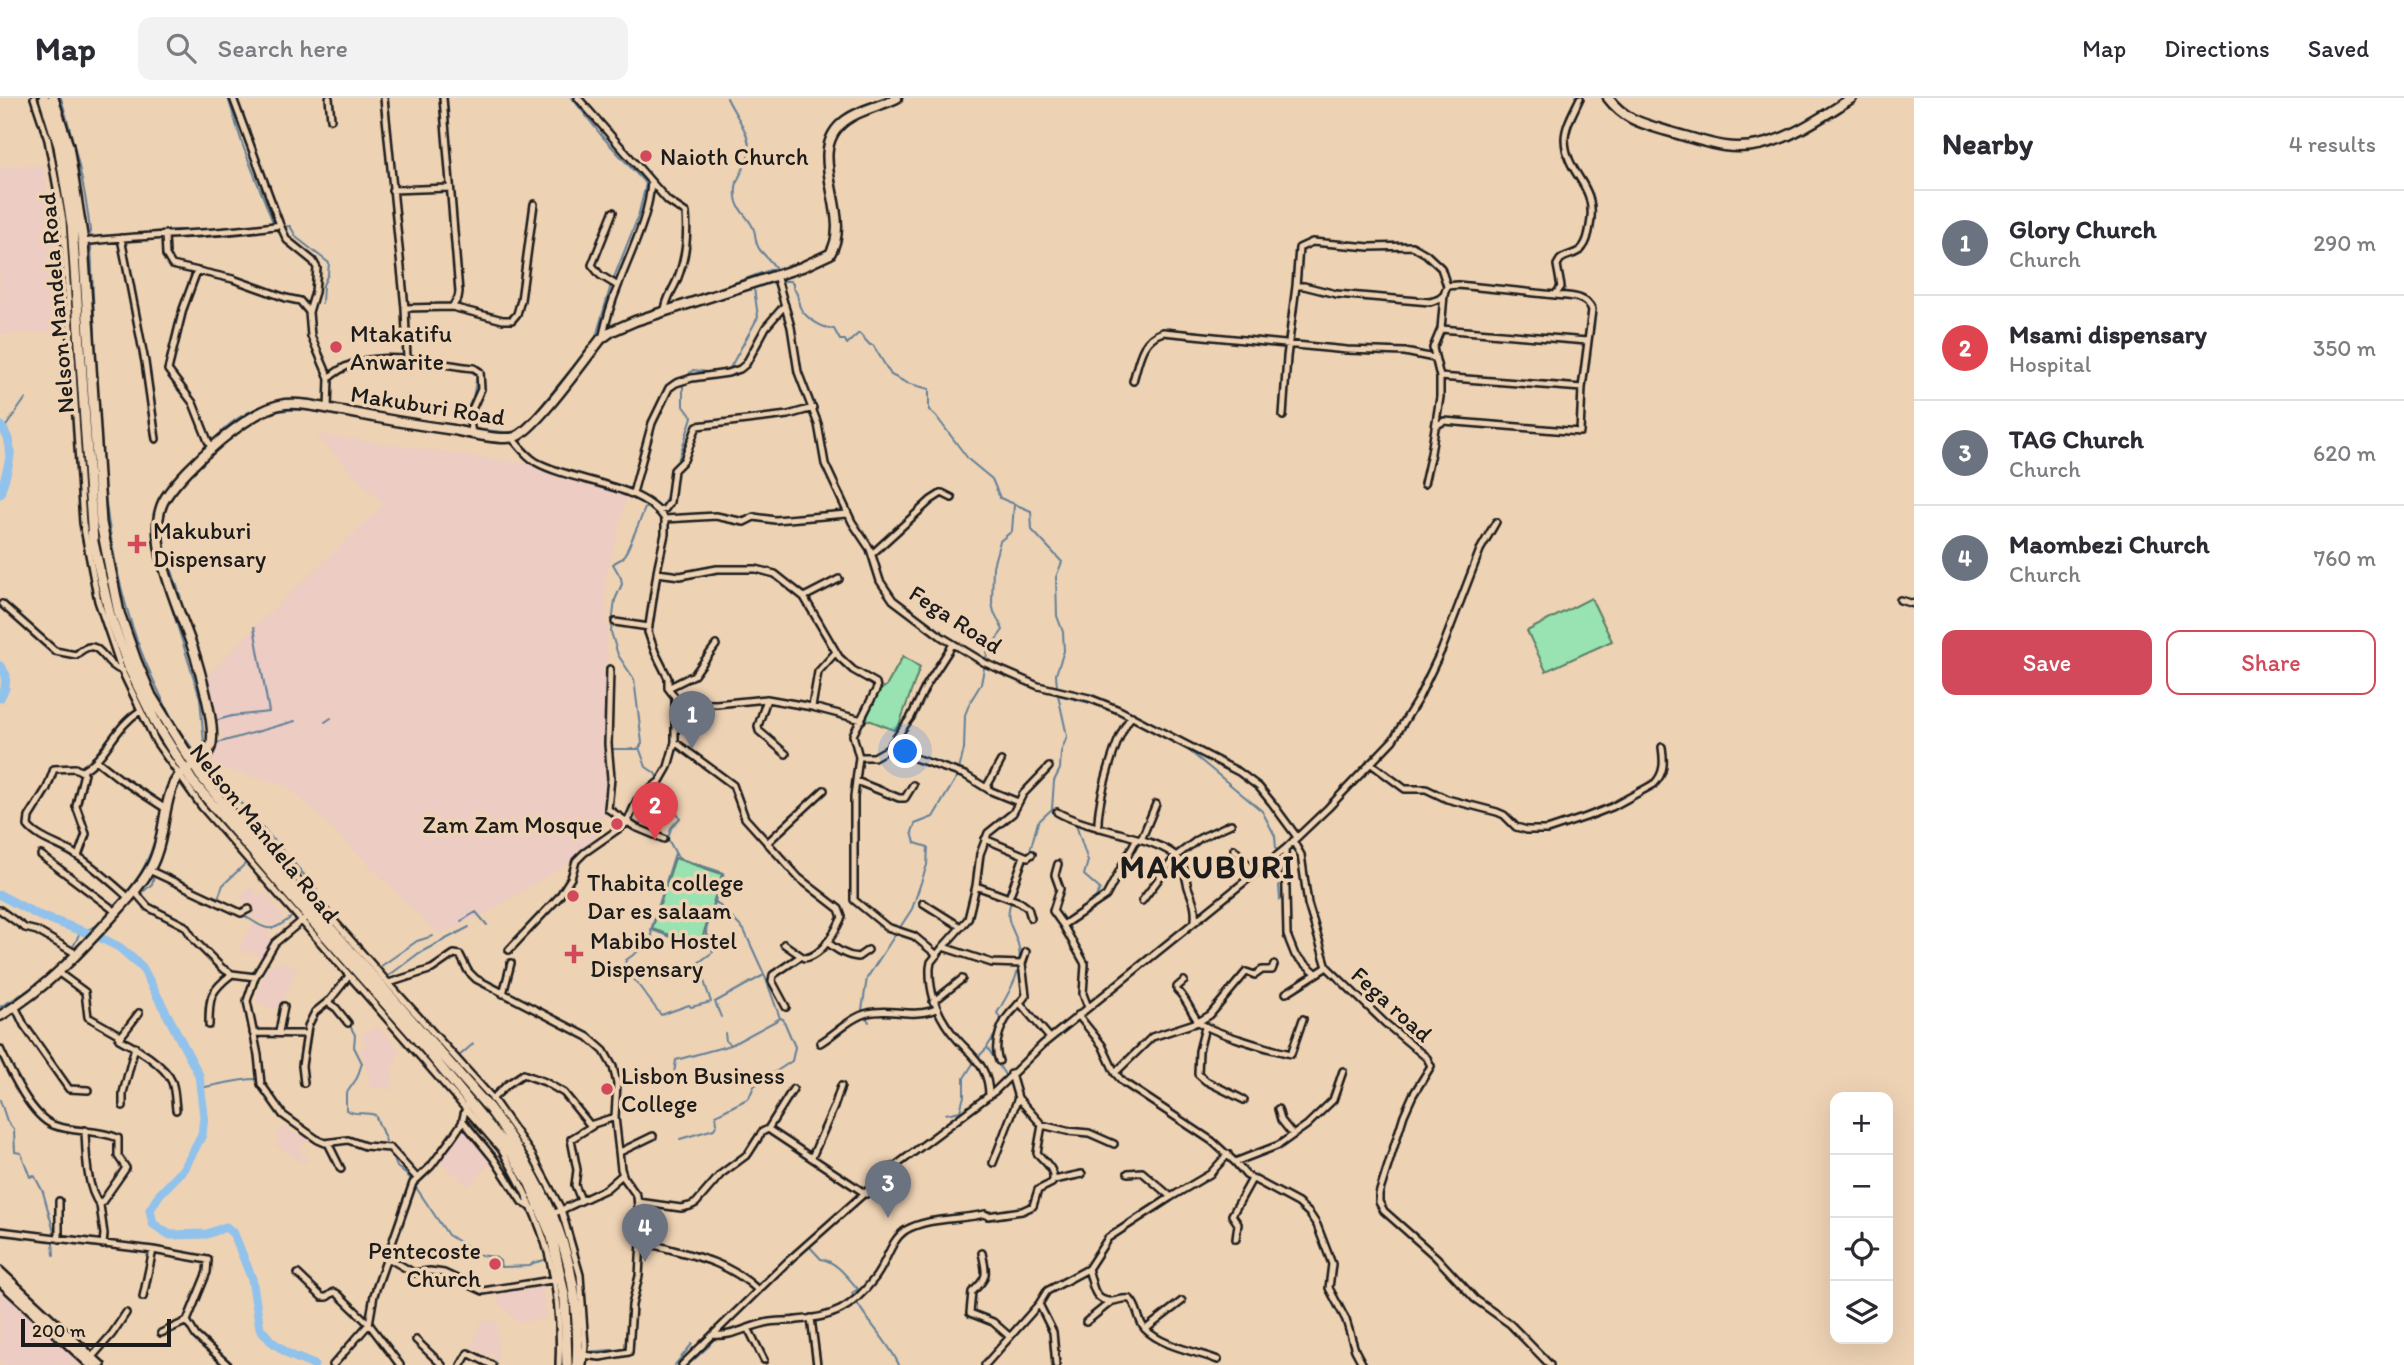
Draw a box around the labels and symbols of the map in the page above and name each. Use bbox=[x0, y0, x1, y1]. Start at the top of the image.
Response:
place label: Naioth Church bbox=[660, 142, 809, 171]
marker: Naioth Church bbox=[638, 148, 654, 164]
street label: Nelson Mandela Road bbox=[32, 191, 80, 415]
place label: Mtakatifu Anwarite bbox=[350, 319, 452, 376]
marker: Mtakatifu Anwarite bbox=[328, 339, 344, 355]
street label: Makuburi Road bbox=[349, 378, 507, 432]
place label: Makuburi Dispensary bbox=[153, 516, 267, 573]
marker: Makuburi Dispensary bbox=[127, 534, 147, 554]
street label: Fega Road bbox=[904, 578, 1008, 660]
pin: 1 bbox=[669, 691, 715, 749]
your location bbox=[888, 734, 922, 768]
street label: Nelson Mandela Road bbox=[184, 738, 346, 928]
pin: 2 bbox=[632, 782, 678, 840]
place label: Zam Zam Mosque bbox=[422, 810, 603, 839]
marker: Zam Zam Mosque bbox=[609, 816, 625, 832]
district label: MAKUBURI bbox=[1120, 848, 1296, 886]
place label: Thabita college Dar es salaam bbox=[587, 868, 744, 925]
marker: Thabita college Dar es salaam bbox=[565, 888, 581, 904]
place label: Mabibo Hostel Dispensary bbox=[590, 926, 737, 983]
marker: Mabibo Hostel Dispensary bbox=[564, 944, 584, 964]
street label: Fega road bbox=[1345, 960, 1439, 1048]
place label: Lisbon Business College bbox=[621, 1061, 785, 1118]
marker: Lisbon Business College bbox=[599, 1081, 615, 1097]
pin: 3 bbox=[865, 1160, 911, 1218]
pin: 4 bbox=[622, 1204, 668, 1262]
place label: Pentecoste Church bbox=[368, 1236, 481, 1293]
marker: Pentecoste Church bbox=[487, 1256, 503, 1272]
scale bar bbox=[21, 1316, 172, 1348]

